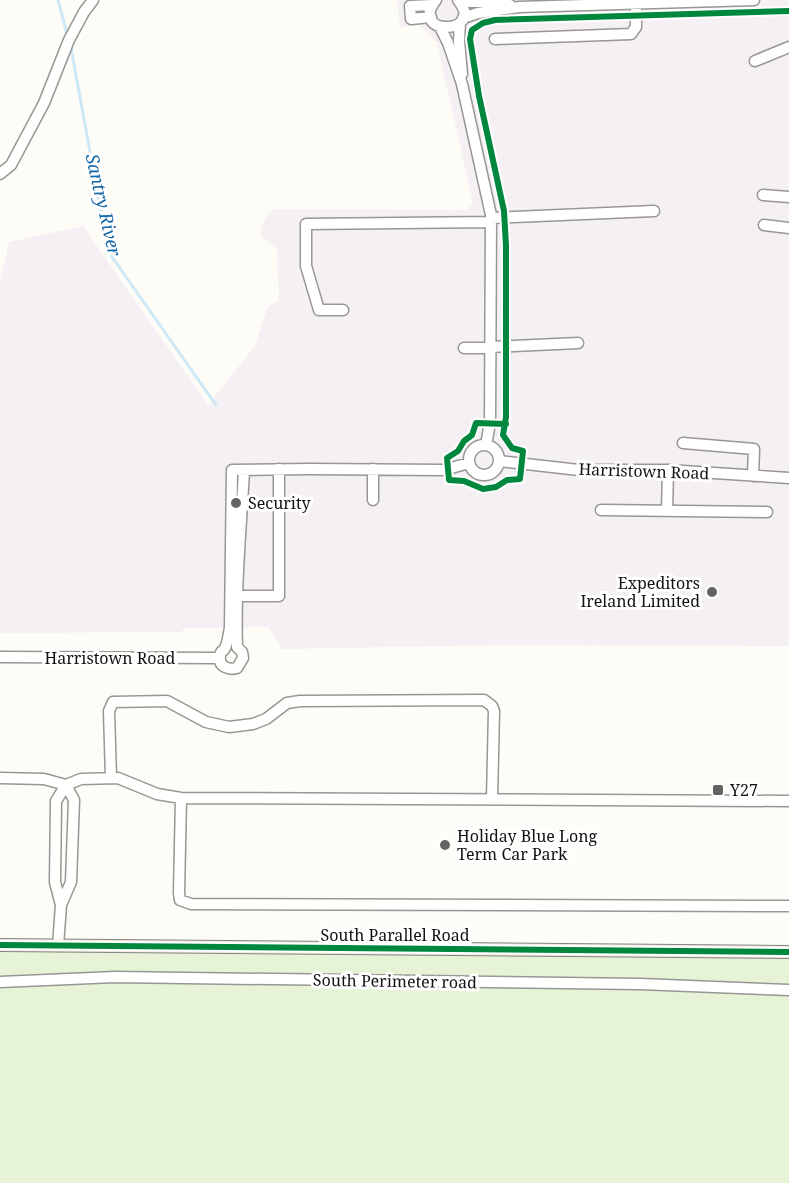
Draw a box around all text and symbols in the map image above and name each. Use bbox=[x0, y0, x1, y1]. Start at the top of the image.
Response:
water label: Santry River bbox=[81, 151, 128, 259]
street label: Harristown Road bbox=[578, 458, 710, 484]
place label: Security bbox=[248, 492, 312, 514]
marker: Security bbox=[229, 496, 243, 510]
place label: Expeditors Ireland Limited bbox=[580, 572, 700, 612]
marker: Expeditors Ireland Limited bbox=[705, 585, 719, 599]
street label: Harristown Road bbox=[45, 647, 176, 669]
place label: Y27 bbox=[729, 779, 758, 801]
marker: Y27 bbox=[711, 783, 725, 797]
place label: Holiday Blue Long Term Car Park bbox=[457, 825, 598, 865]
marker: Holiday Blue Long Term Car Park bbox=[438, 838, 452, 852]
street label: South Parallel Road bbox=[320, 924, 470, 946]
street label: South Perimeter road bbox=[313, 969, 477, 993]

